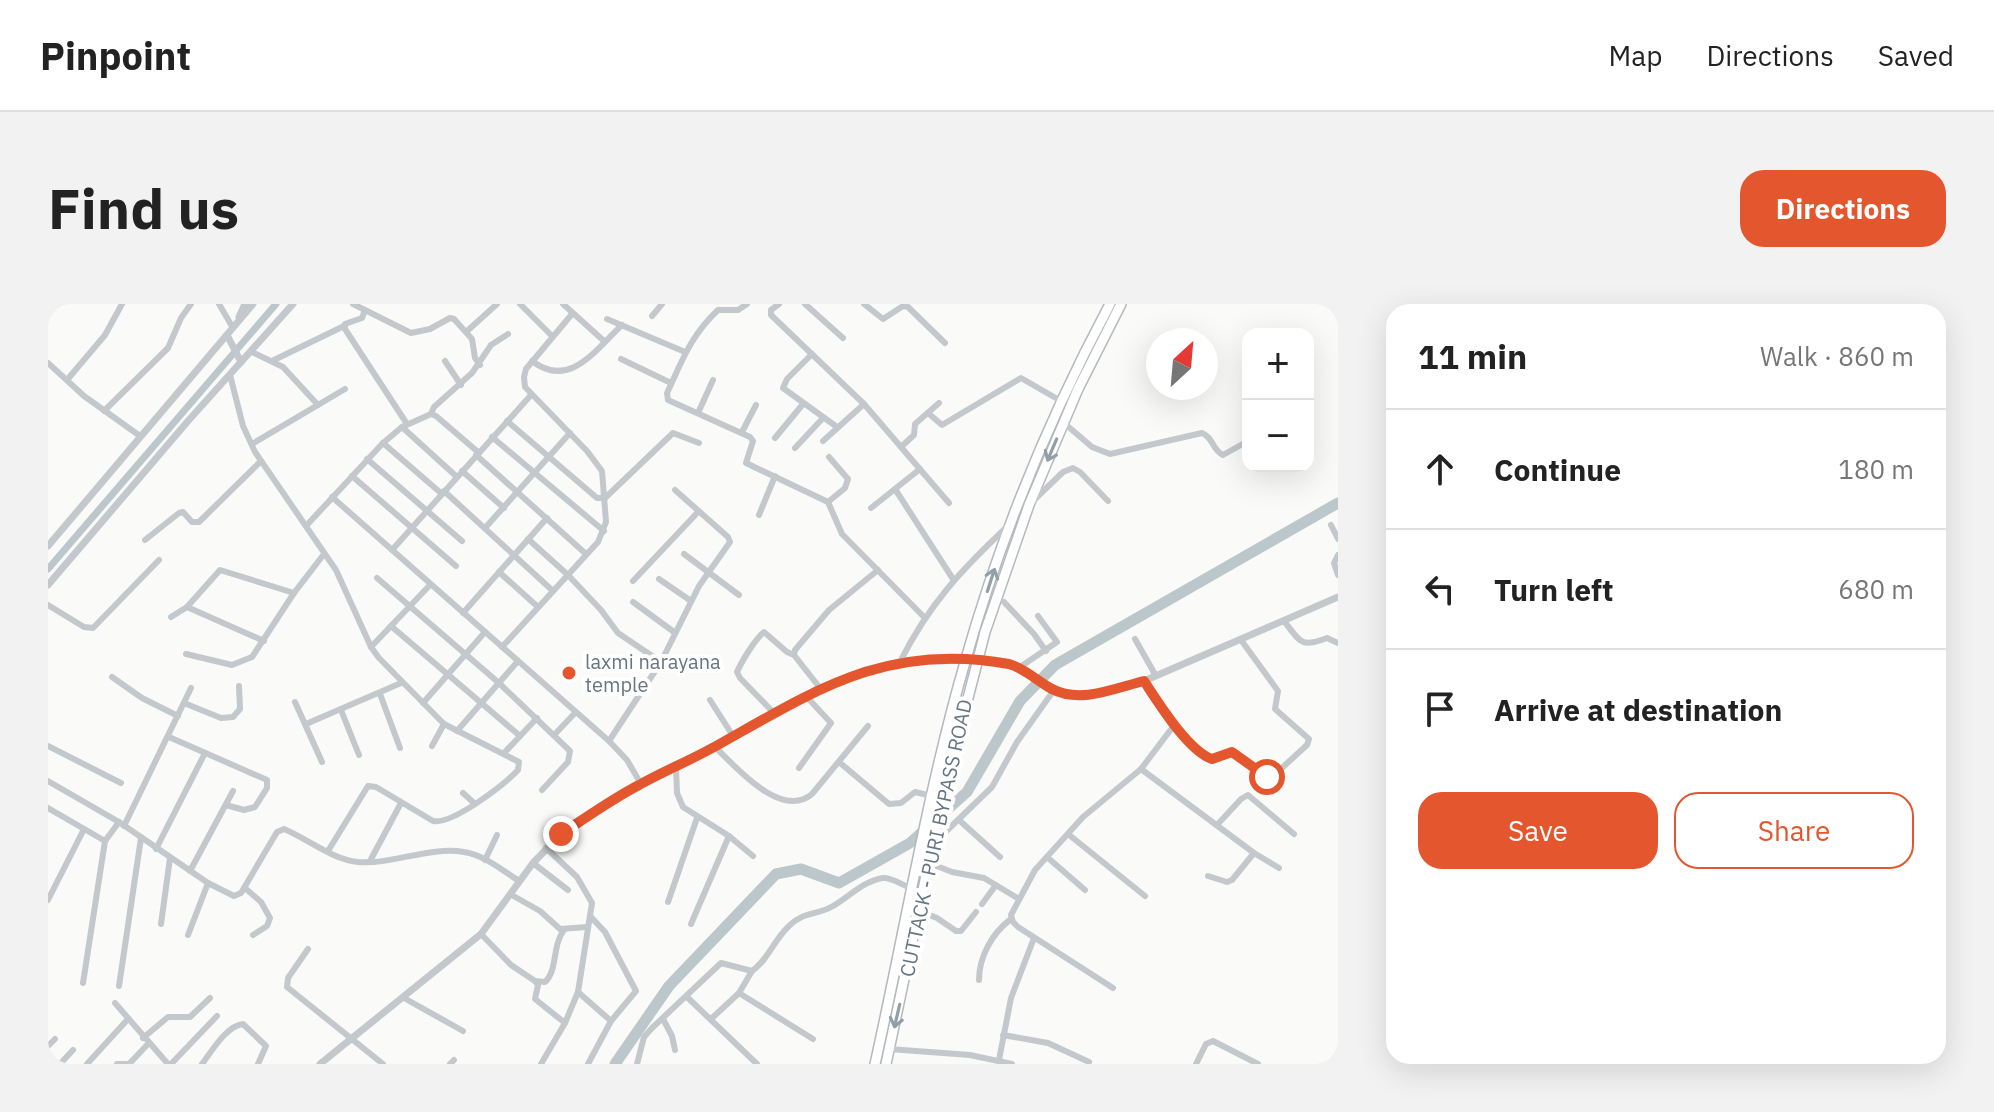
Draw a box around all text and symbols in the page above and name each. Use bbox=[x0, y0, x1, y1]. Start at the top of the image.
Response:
text: Pinpoint bbox=[40, 31, 191, 80]
text: Map bbox=[1608, 37, 1662, 74]
text: Directions bbox=[1706, 37, 1834, 74]
text: Saved bbox=[1878, 37, 1954, 74]
button: Directions bbox=[1740, 170, 1946, 247]
text: Find us bbox=[48, 172, 239, 244]
north arrow bbox=[1146, 328, 1218, 400]
map controls bbox=[1242, 328, 1314, 472]
button: + bbox=[1242, 328, 1314, 400]
text: 11 min bbox=[1418, 334, 1527, 378]
text: Walk · 860 m bbox=[1760, 339, 1914, 373]
button: − bbox=[1242, 400, 1314, 472]
one-way arrow bbox=[1043, 437, 1058, 462]
icon: ahead bbox=[1418, 447, 1462, 491]
text: Continue bbox=[1494, 450, 1621, 489]
text: 180 m bbox=[1838, 452, 1914, 486]
one-way arrow bbox=[984, 567, 999, 593]
icon: left bbox=[1418, 567, 1462, 611]
text: Turn left bbox=[1494, 570, 1613, 609]
text: 680 m bbox=[1838, 572, 1914, 606]
place label: laxmi narayana temple bbox=[585, 648, 721, 698]
marker: laxmi narayana temple bbox=[560, 664, 578, 682]
icon: arrive bbox=[1418, 687, 1462, 731]
text: Arrive at destination bbox=[1494, 690, 1782, 729]
street label: CUTTACK - PURI BYPASS ROAD bbox=[893, 697, 978, 979]
route start bbox=[1249, 759, 1285, 795]
button: Save bbox=[1418, 792, 1658, 869]
button: Share bbox=[1674, 792, 1914, 869]
route end bbox=[543, 816, 579, 852]
one-way arrow bbox=[889, 1002, 904, 1028]

